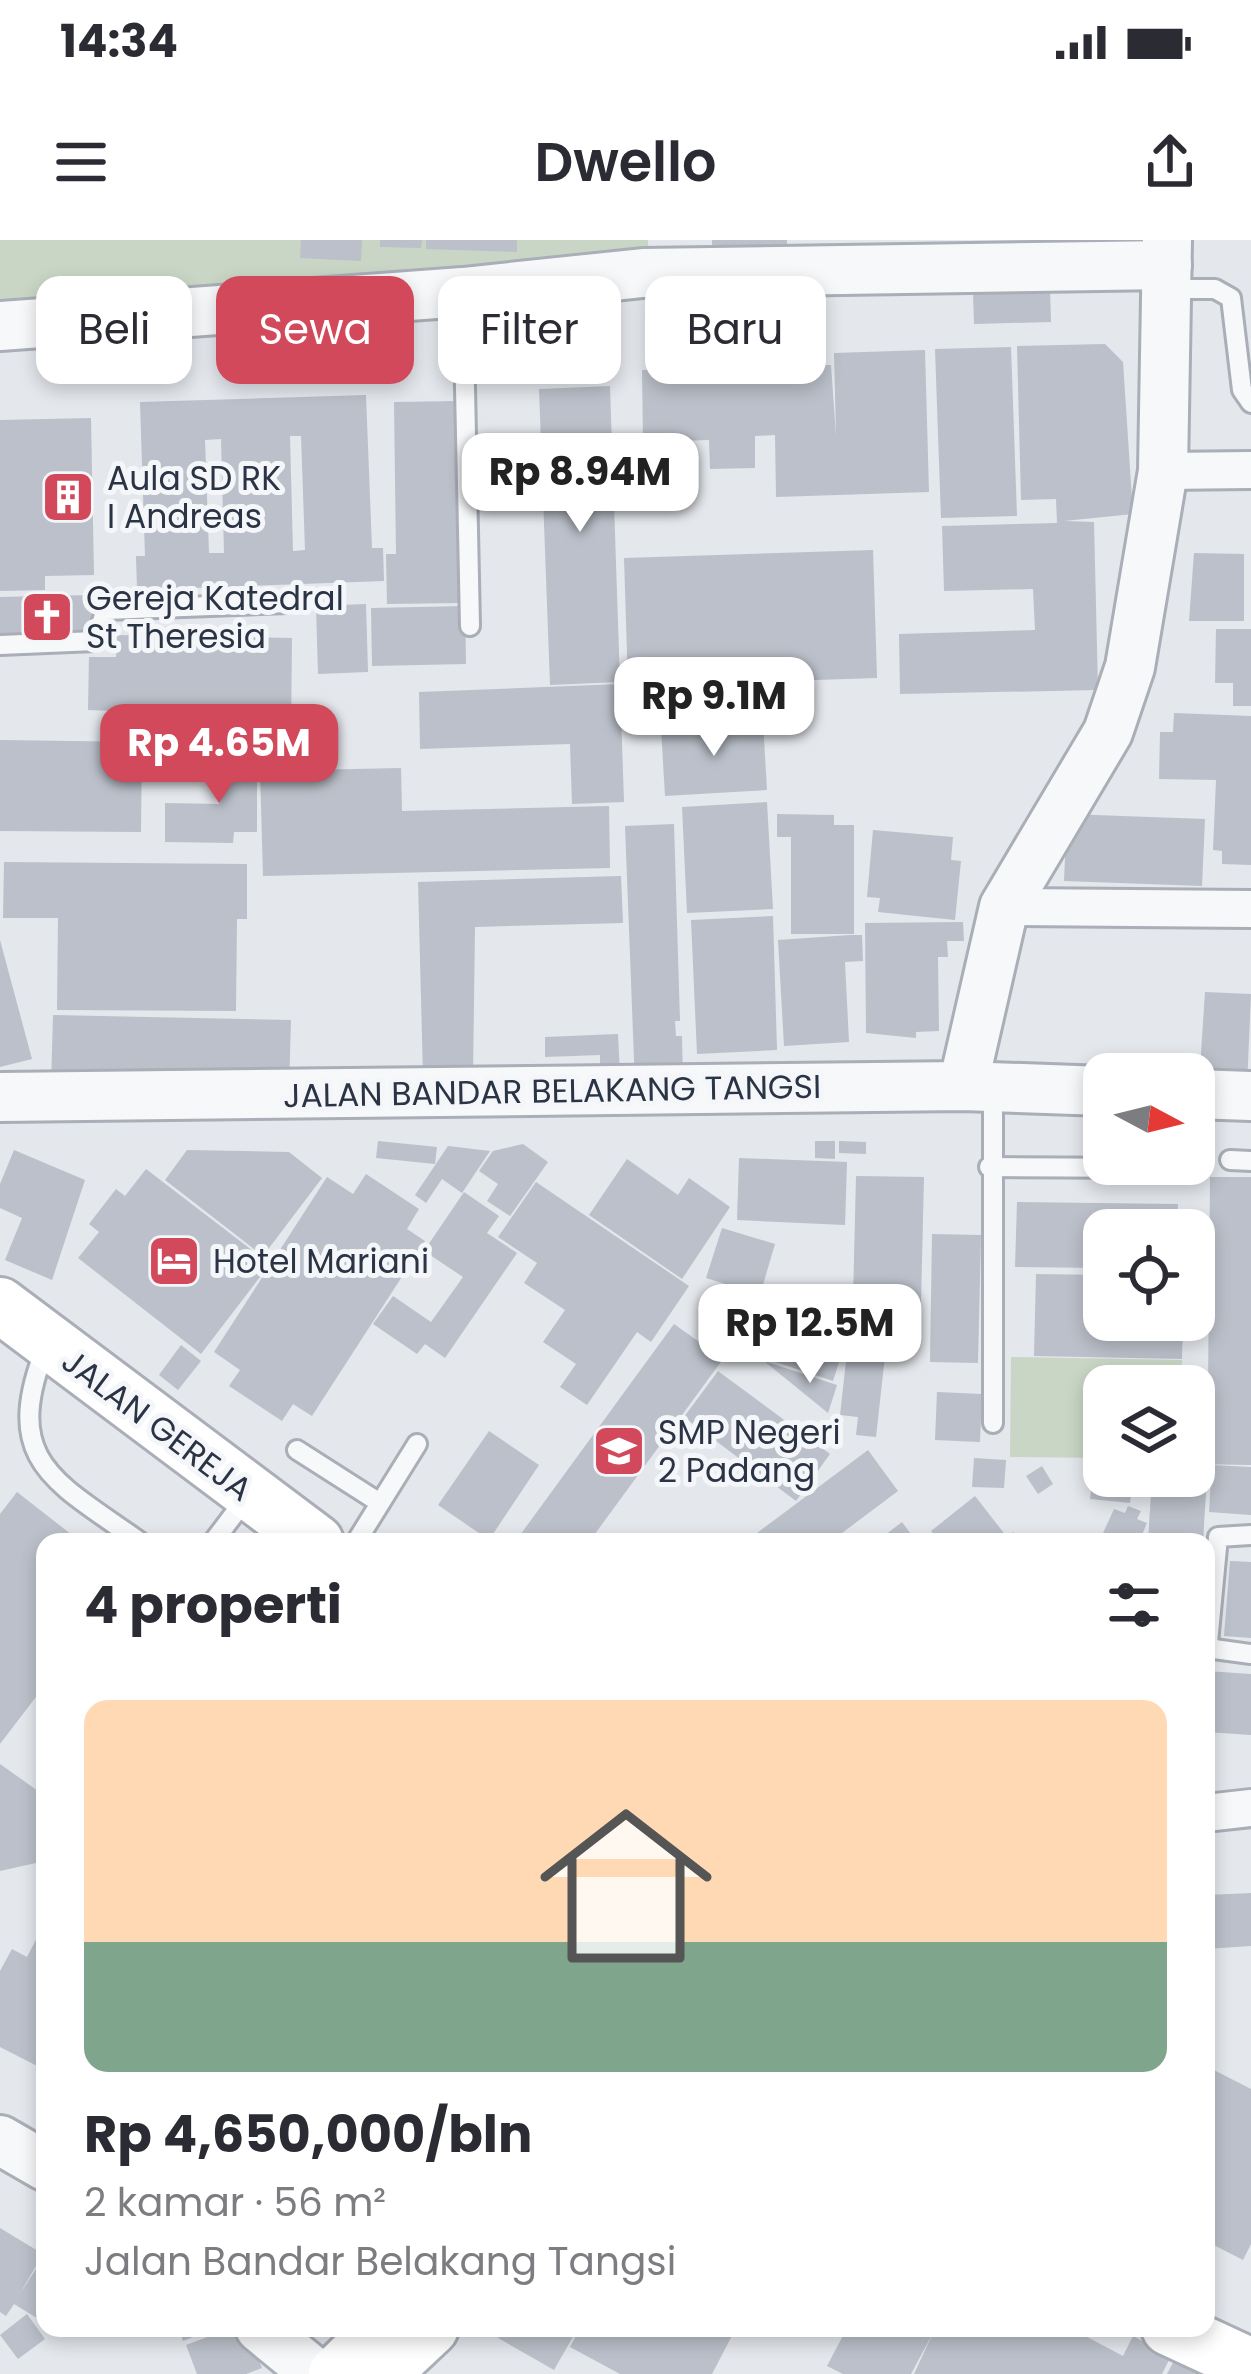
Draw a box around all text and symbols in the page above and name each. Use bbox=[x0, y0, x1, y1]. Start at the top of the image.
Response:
text: 14:34 bbox=[60, 10, 178, 73]
text: Dwello bbox=[534, 124, 717, 200]
icon: menu bbox=[48, 129, 114, 195]
icon: share bbox=[1137, 129, 1203, 195]
chip: Beli bbox=[36, 276, 192, 384]
chip: Sewa bbox=[216, 276, 414, 384]
chip: Filter bbox=[438, 276, 621, 384]
chip: Baru bbox=[645, 276, 826, 384]
pin: Rp 8.94M bbox=[456, 433, 704, 535]
text: Rp 8.94M bbox=[489, 444, 671, 499]
place label: Aula SD RK I Andreas bbox=[107, 455, 281, 540]
building icon: Aula SD RK I Andreas bbox=[40, 469, 96, 525]
place label: Gereja Katedral St Theresia bbox=[86, 575, 344, 660]
church icon: Gereja Katedral St Theresia bbox=[19, 589, 75, 645]
pin: Rp 9.1M bbox=[603, 657, 825, 759]
text: Rp 9.1M bbox=[641, 668, 787, 723]
pin: Rp 4.65M bbox=[95, 704, 343, 806]
text: Rp 4.65M bbox=[127, 715, 311, 770]
north arrow bbox=[1083, 1053, 1215, 1185]
map controls bbox=[1083, 1053, 1215, 1497]
street label: JALAN BANDAR BELAKANG TANGSI bbox=[283, 1063, 821, 1119]
button: locate bbox=[1083, 1209, 1215, 1341]
hotel icon: Hotel Mariani bbox=[146, 1233, 202, 1289]
place label: Hotel Mariani bbox=[213, 1238, 429, 1285]
pin: Rp 12.5M bbox=[686, 1284, 934, 1386]
text: Rp 12.5M bbox=[725, 1295, 895, 1350]
street label: JALAN GEREJA bbox=[52, 1338, 262, 1512]
button: layers bbox=[1083, 1365, 1215, 1497]
place label: SMP Negeri 2 Padang bbox=[658, 1409, 841, 1494]
school or university icon: SMP Negeri 2 Padang bbox=[591, 1423, 647, 1479]
text: 4 properti bbox=[84, 1569, 342, 1641]
icon: filters bbox=[1101, 1572, 1167, 1638]
icon: home bbox=[518, 1778, 734, 1994]
text: Rp 4,650,000/bln bbox=[84, 2098, 532, 2170]
text: 2 kamar · 56 m² bbox=[84, 2175, 386, 2230]
text: Jalan Bandar Belakang Tangsi bbox=[84, 2234, 676, 2289]

